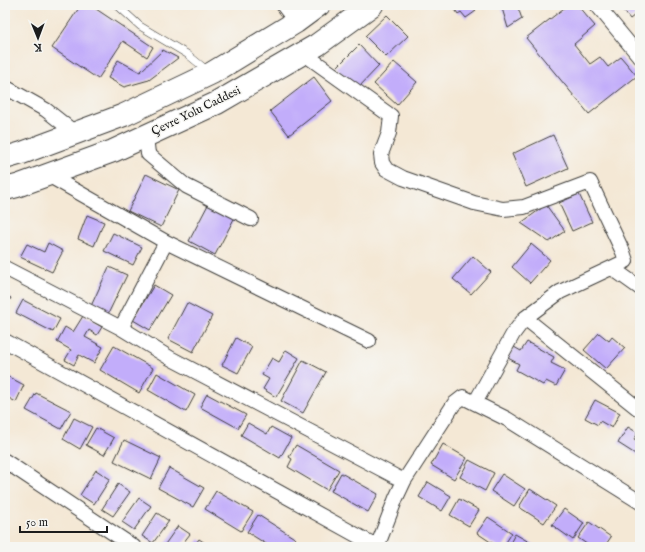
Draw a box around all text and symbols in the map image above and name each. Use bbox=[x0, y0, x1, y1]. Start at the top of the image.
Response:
north arrow bbox=[18, 18, 58, 58]
text: K bbox=[33, 40, 42, 54]
street label: Çevre Yolu Caddesi bbox=[149, 83, 243, 139]
scale bar bbox=[20, 508, 107, 534]
text: 50 m bbox=[26, 515, 48, 530]

